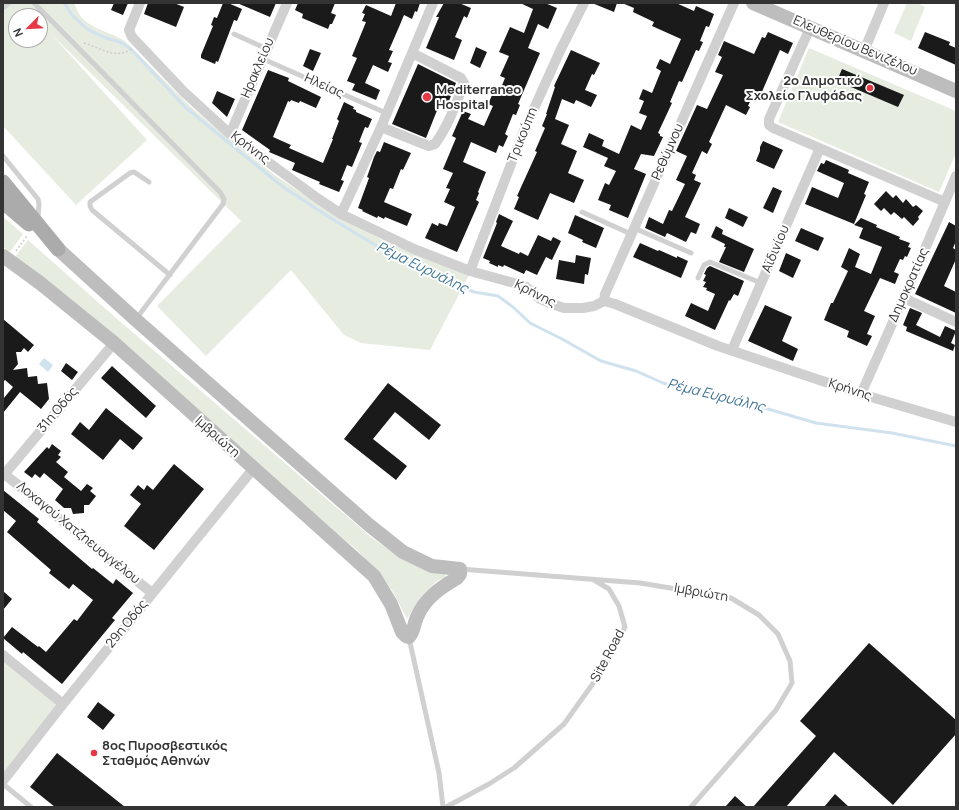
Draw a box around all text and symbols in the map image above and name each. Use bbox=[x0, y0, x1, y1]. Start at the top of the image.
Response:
north arrow bbox=[8, 8, 48, 48]
street label: Ελευθερίου Βενιζέλου bbox=[791, 13, 919, 79]
text: N bbox=[9, 26, 26, 39]
street label: Ηρακλείου bbox=[238, 36, 278, 100]
street label: Ηλείας bbox=[302, 70, 346, 102]
place label: 2ο Δημοτικό Σχολείο Γλυφάδας bbox=[745, 73, 862, 104]
place label: Mediterraneo Hospital bbox=[436, 82, 521, 113]
marker: 2ο Δημοτικό Σχολείο Γλυφάδας bbox=[865, 83, 875, 93]
marker: Mediterraneo Hospital bbox=[421, 91, 433, 103]
street label: Τρικούπη bbox=[505, 105, 541, 165]
street label: Ρεθύμνου bbox=[649, 121, 687, 183]
street label: Κρήνης bbox=[227, 128, 273, 168]
street label: Αϊδινίου bbox=[759, 223, 793, 275]
water label: Ρέμα Ευρυάλης bbox=[373, 239, 471, 297]
street label: Δημοκρατίας bbox=[886, 245, 932, 325]
street label: Κρήνης bbox=[512, 277, 558, 311]
water label: Ρέμα Ευρυάλης bbox=[666, 376, 766, 416]
street label: Κρήνης bbox=[826, 376, 874, 404]
street label: 31η Οδός bbox=[34, 384, 82, 436]
street label: Ιμβριώτη bbox=[191, 413, 243, 461]
street label: Λοχαγού Χατζηευαγγέλου bbox=[13, 479, 143, 587]
street label: Ιμβριώτη bbox=[673, 581, 729, 605]
street label: 29η Οδός bbox=[103, 597, 151, 651]
street label: Site Road bbox=[588, 627, 628, 685]
place label: 8ος Πυροσβεστικός Σταθμός Αθηνών bbox=[102, 738, 228, 769]
marker: 8ος Πυροσβεστικός Σταθμός Αθηνών bbox=[89, 748, 99, 758]

